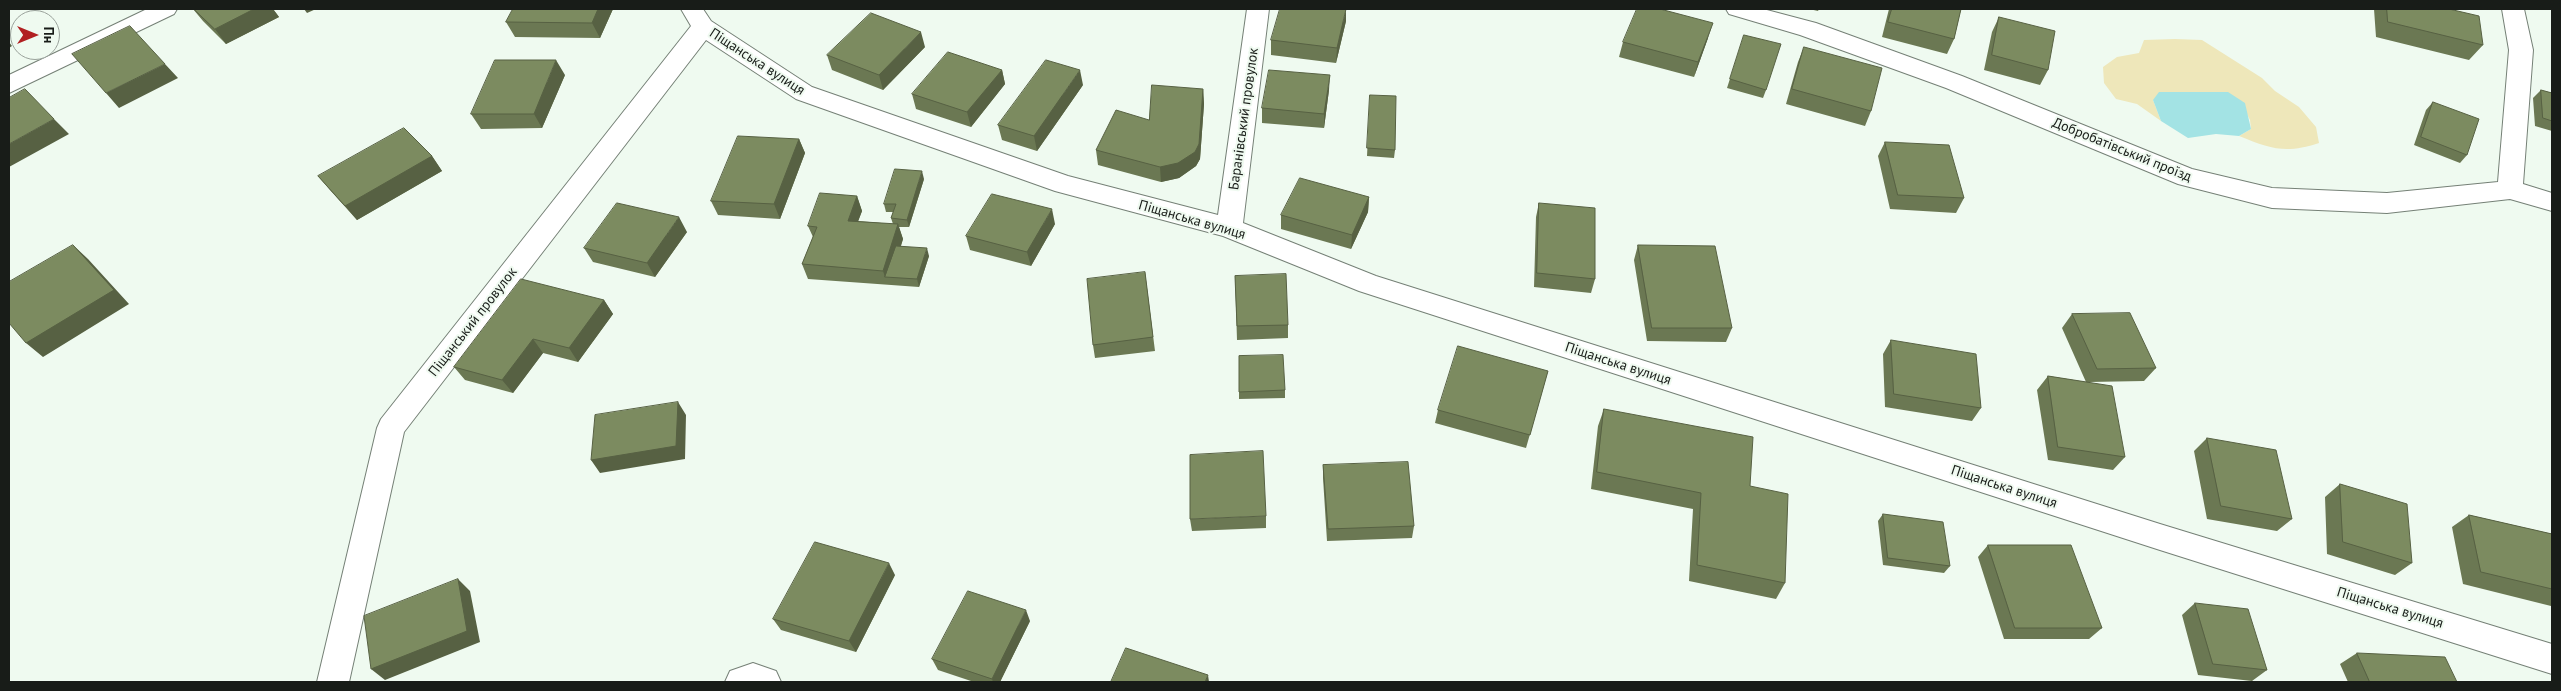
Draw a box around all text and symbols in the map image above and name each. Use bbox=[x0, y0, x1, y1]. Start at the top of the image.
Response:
north arrow bbox=[10, 10, 60, 60]
street label: Піщанська вулиця bbox=[706, 25, 808, 99]
text: Пн bbox=[40, 27, 58, 43]
street label: Баранівський провулок bbox=[1226, 47, 1262, 191]
street label: Добробатівський проїзд bbox=[2050, 114, 2194, 186]
street label: Піщанська вулиця bbox=[1137, 197, 1247, 243]
street label: Піщанський провулок bbox=[425, 264, 521, 380]
street label: Піщанська вулиця bbox=[1563, 339, 1673, 389]
street label: Піщанська вулиця bbox=[1949, 462, 2059, 512]
street label: Піщанська вулиця bbox=[2335, 584, 2445, 632]

